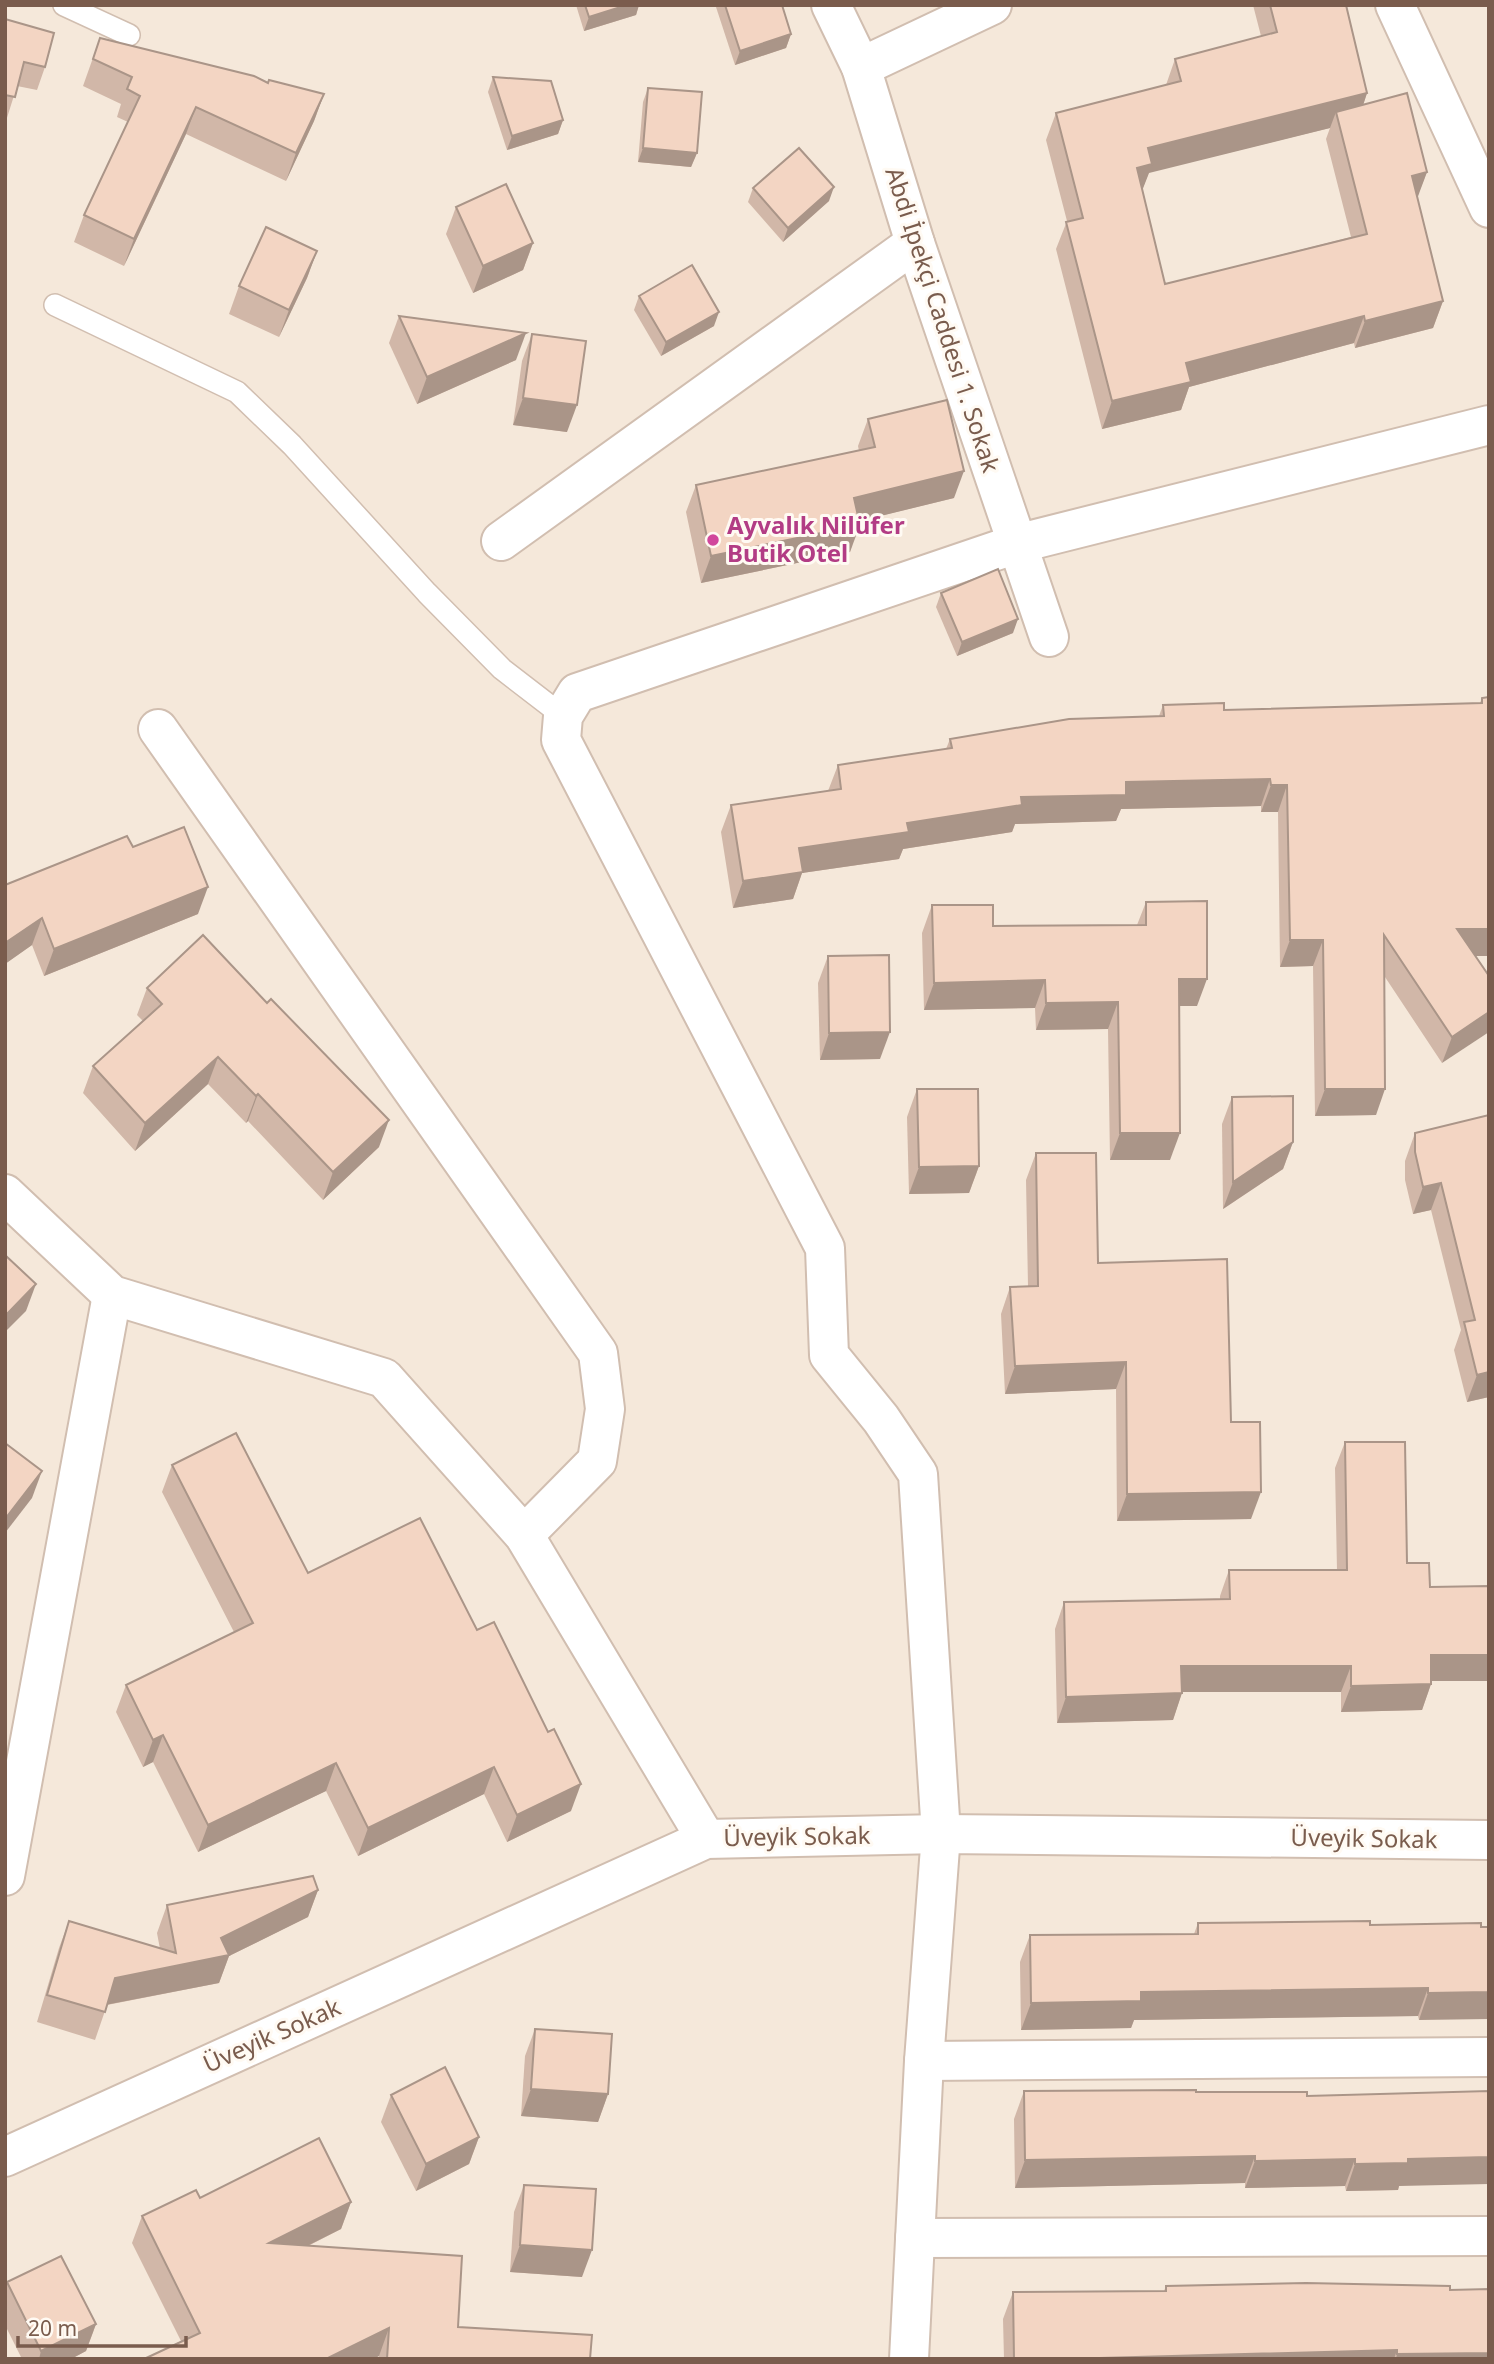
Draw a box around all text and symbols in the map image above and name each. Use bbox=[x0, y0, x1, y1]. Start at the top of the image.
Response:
street label: Abdi İpekçi Caddesi 1. Sokak bbox=[878, 163, 1009, 477]
place label: Ayvalık Nilüfer Butik Otel bbox=[727, 508, 905, 569]
marker: Ayvalık Nilüfer Butik Otel bbox=[705, 532, 721, 548]
street label: Üveyik Sokak bbox=[723, 1818, 871, 1853]
street label: Üveyik Sokak bbox=[1290, 1820, 1438, 1855]
street label: Üveyik Sokak bbox=[197, 1990, 345, 2080]
scale bar bbox=[18, 2304, 186, 2348]
text: 20 m bbox=[28, 2314, 77, 2342]

